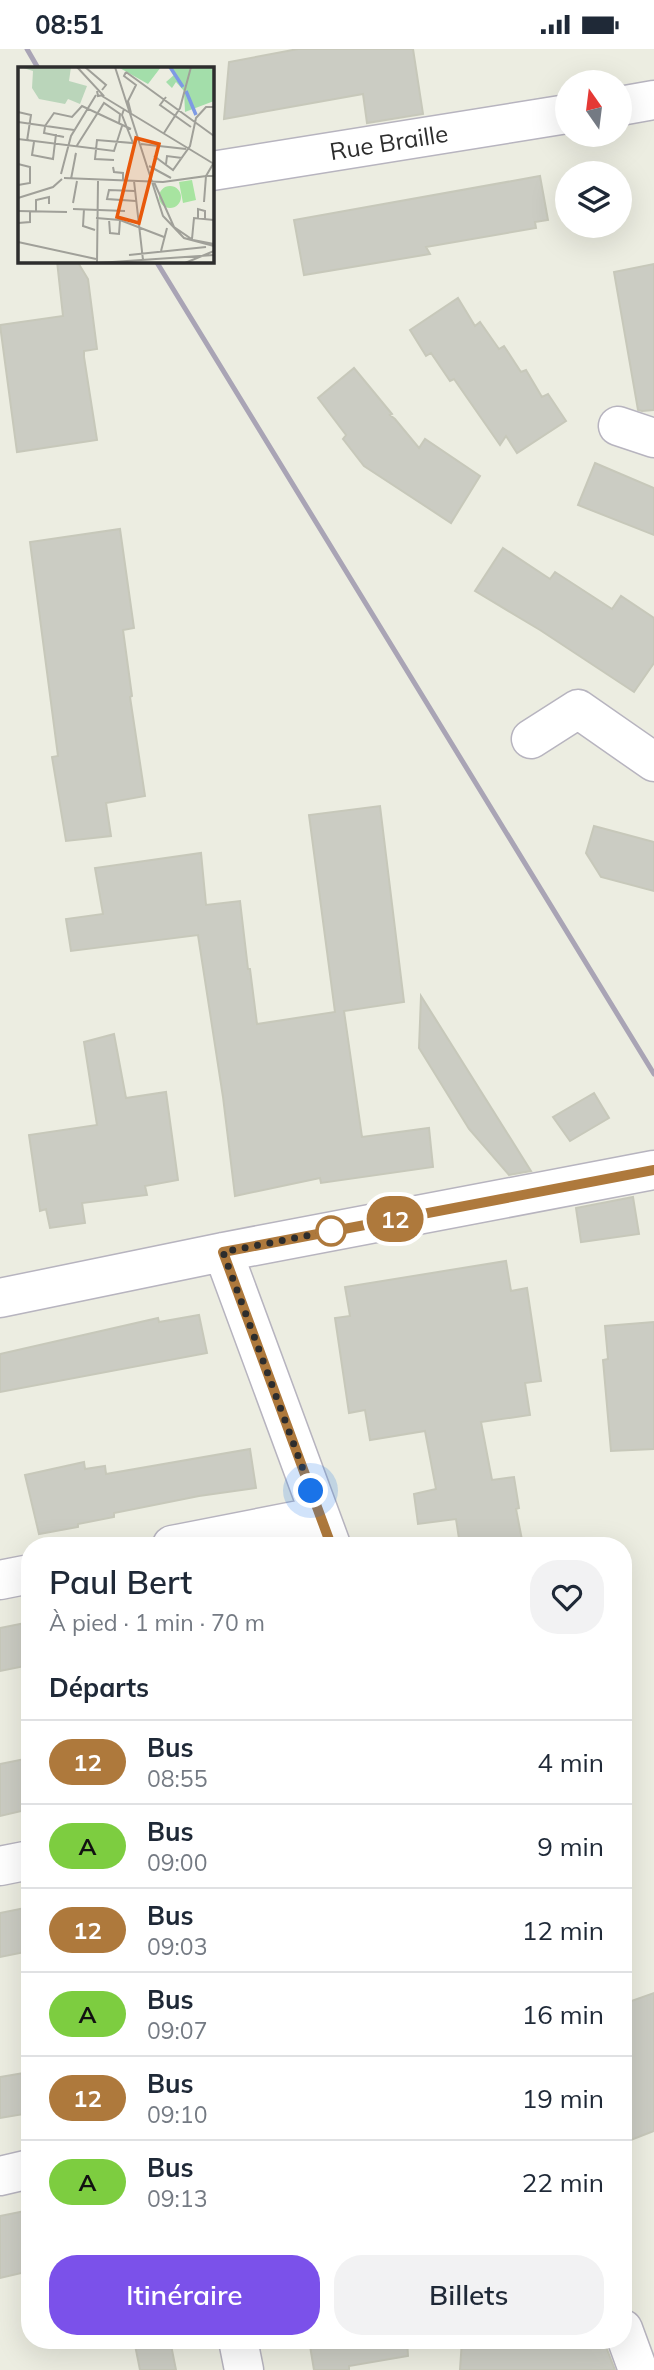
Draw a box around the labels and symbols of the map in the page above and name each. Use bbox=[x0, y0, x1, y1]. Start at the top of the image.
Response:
inset map bbox=[18, 67, 214, 263]
north arrow bbox=[555, 70, 632, 147]
street label: Rue Braille bbox=[328, 118, 450, 166]
line badge: 12 bbox=[364, 1196, 426, 1242]
unlabelled marker bbox=[316, 1216, 346, 1246]
your location bbox=[293, 1473, 328, 1508]

